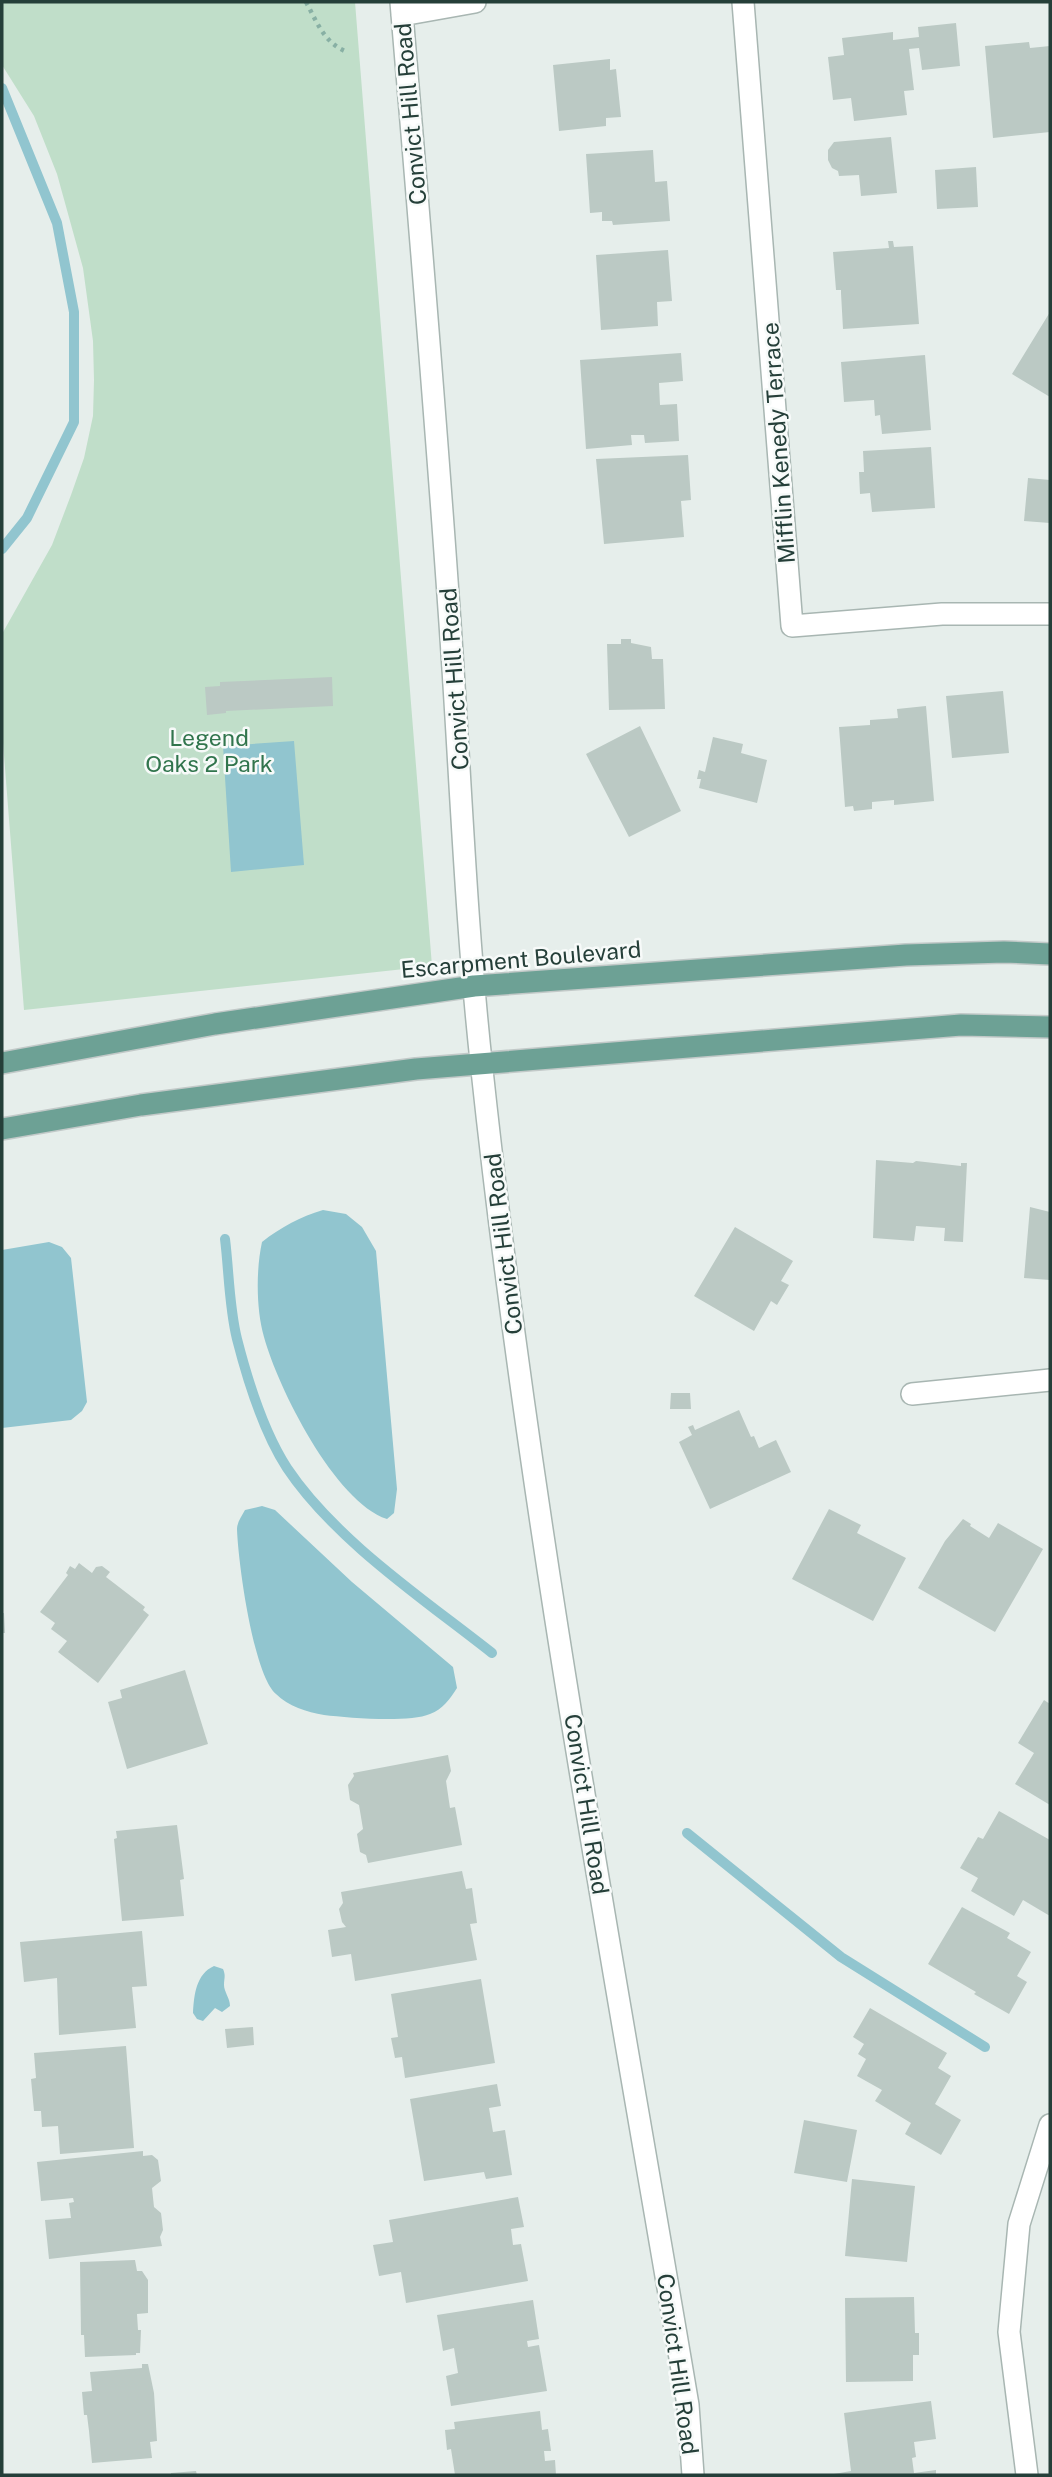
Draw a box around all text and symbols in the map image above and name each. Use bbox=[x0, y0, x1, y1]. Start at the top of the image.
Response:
street label: Convict Hill Road bbox=[389, 22, 431, 206]
street label: Mifflin Kenedy Terrace bbox=[756, 321, 800, 565]
street label: Convict Hill Road bbox=[434, 587, 474, 771]
park label: Legend Oaks 2 Park bbox=[145, 724, 273, 777]
street label: Escarpment Boulevard bbox=[400, 935, 642, 983]
street label: Convict Hill Road bbox=[478, 1152, 528, 1336]
street label: Convict Hill Road bbox=[559, 1712, 615, 1896]
street label: Convict Hill Road bbox=[652, 2272, 704, 2456]

